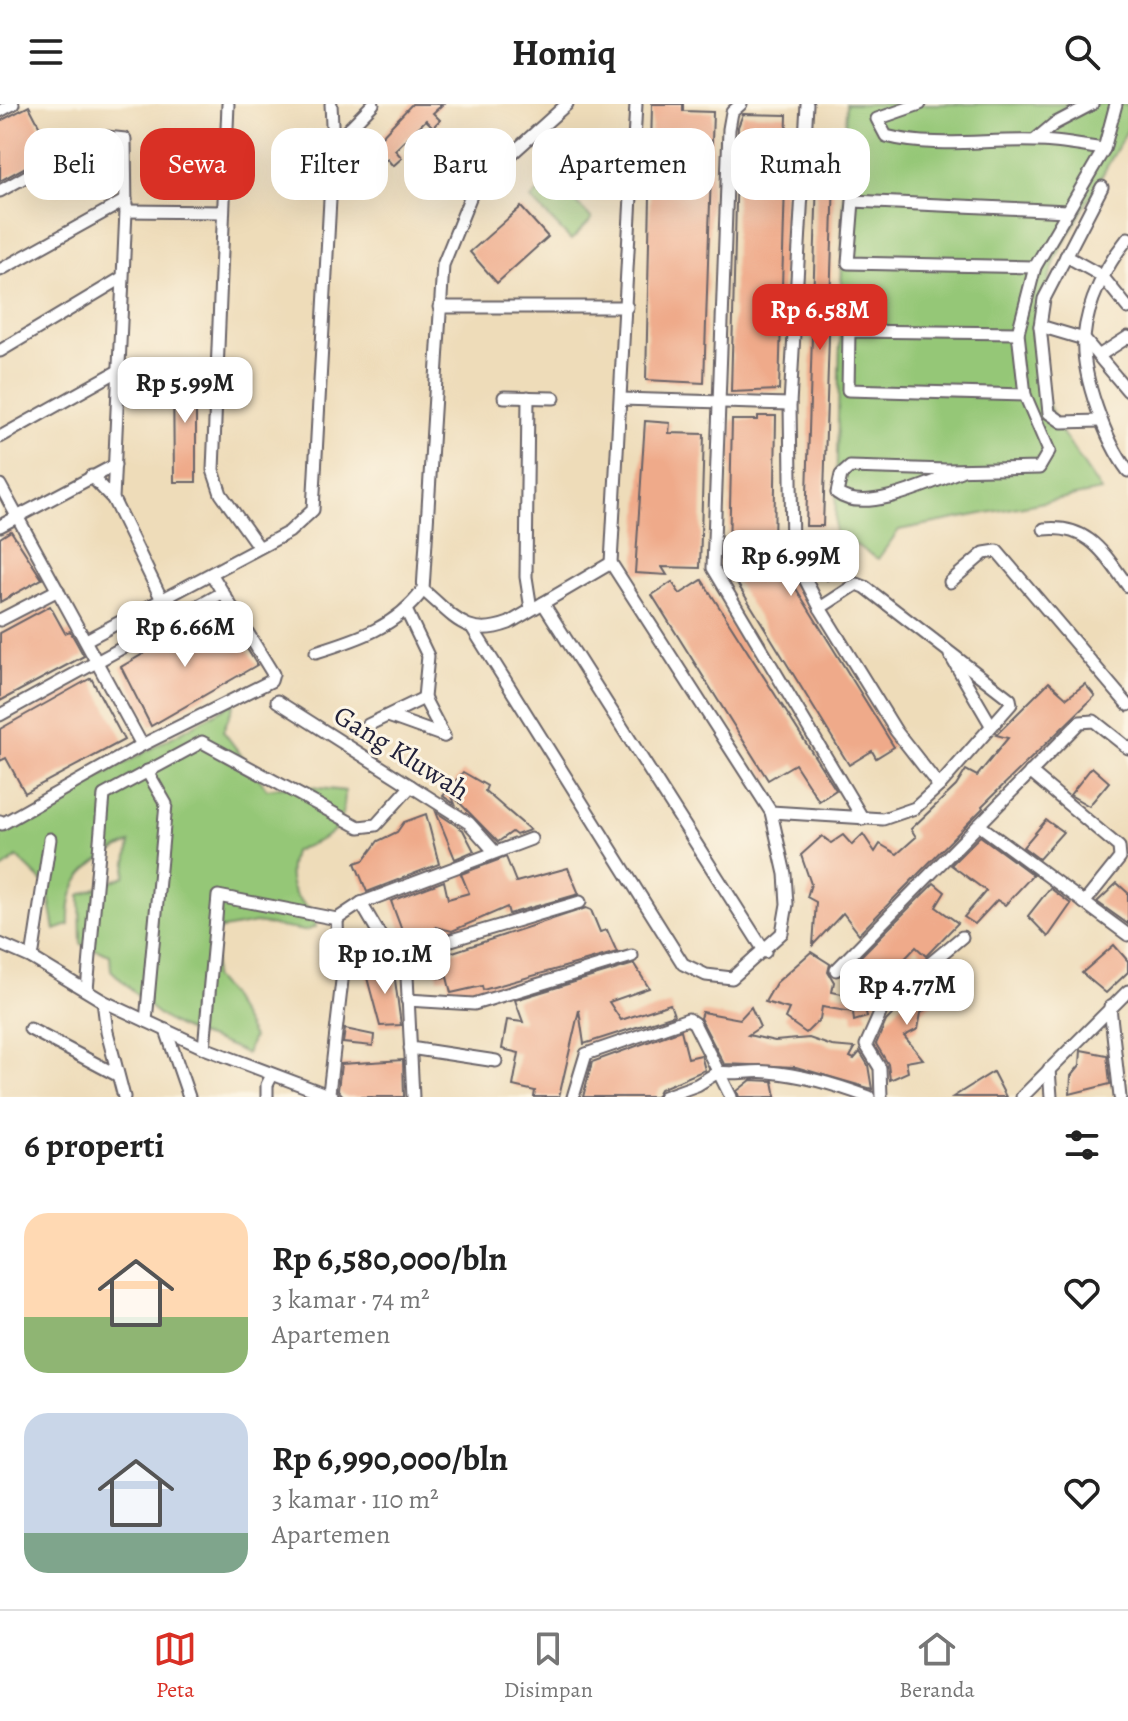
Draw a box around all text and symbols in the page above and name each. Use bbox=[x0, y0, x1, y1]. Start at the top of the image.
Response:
text: Homiq bbox=[512, 28, 616, 77]
icon: menu bbox=[24, 30, 68, 74]
icon: search bbox=[1060, 30, 1104, 74]
chip: Beli bbox=[24, 128, 124, 200]
chip: Sewa bbox=[140, 128, 255, 200]
chip: Filter bbox=[271, 128, 388, 200]
chip: Baru bbox=[404, 128, 516, 200]
chip: Apartemen bbox=[532, 128, 715, 200]
chip: Rumah bbox=[731, 128, 870, 200]
pin: Rp 6.58M bbox=[737, 284, 903, 352]
text: Rp 6.58M bbox=[770, 292, 870, 327]
pin: Rp 5.99M bbox=[102, 357, 268, 425]
text: Rp 5.99M bbox=[136, 365, 234, 400]
pin: Rp 6.99M bbox=[708, 530, 874, 598]
text: Rp 6.99M bbox=[741, 538, 841, 573]
pin: Rp 6.66M bbox=[102, 601, 268, 669]
text: Rp 6.66M bbox=[135, 609, 235, 644]
street label: Gang Kluwah bbox=[326, 696, 477, 810]
pin: Rp 10.1M bbox=[302, 928, 468, 996]
text: Rp 10.1M bbox=[337, 936, 433, 971]
pin: Rp 4.77M bbox=[824, 959, 990, 1027]
text: Rp 4.77M bbox=[858, 967, 956, 1002]
text: 6 properti bbox=[24, 1122, 164, 1169]
icon: filters bbox=[1060, 1123, 1104, 1167]
text: Rp 6,580,000/bln bbox=[272, 1235, 507, 1282]
icon: home bbox=[88, 1245, 184, 1341]
icon: heart bbox=[1060, 1271, 1104, 1315]
text: 3 kamar · 74 m² bbox=[272, 1282, 430, 1317]
text: Apartemen bbox=[272, 1317, 390, 1352]
text: Rp 6,990,000/bln bbox=[272, 1435, 508, 1482]
icon: home bbox=[88, 1445, 184, 1541]
icon: heart bbox=[1060, 1471, 1104, 1515]
text: 3 kamar · 110 m² bbox=[272, 1482, 439, 1517]
text: Apartemen bbox=[272, 1517, 390, 1552]
tab: Peta bbox=[153, 1627, 197, 1705]
tab: Disimpan bbox=[504, 1627, 593, 1705]
tab: Beranda bbox=[899, 1627, 975, 1705]

